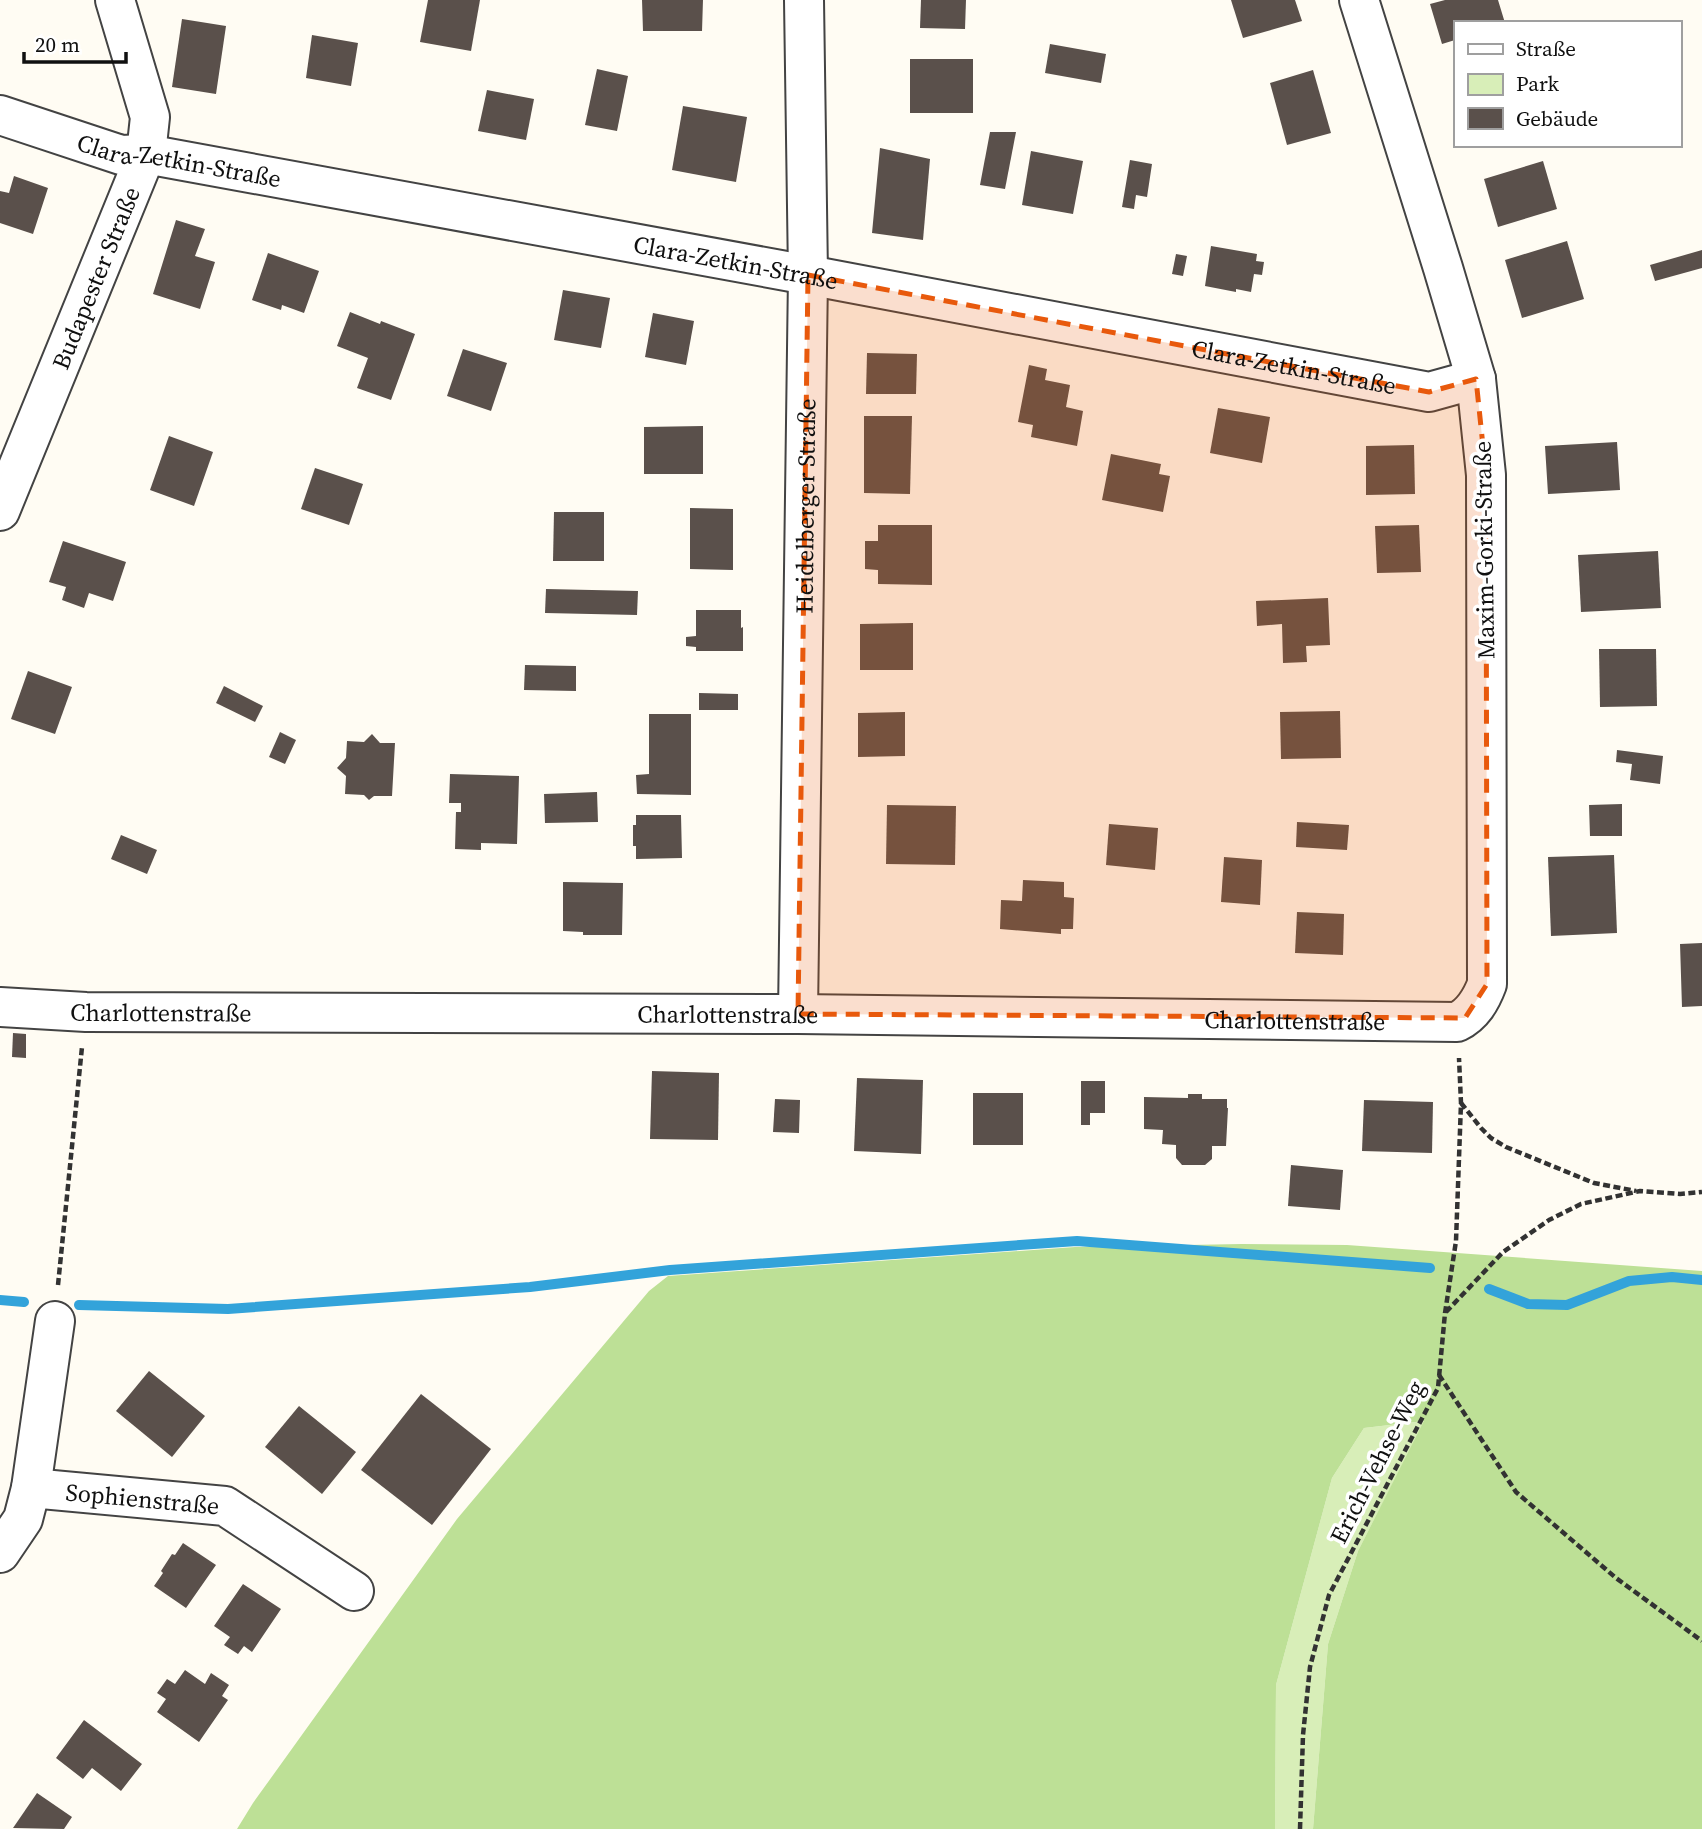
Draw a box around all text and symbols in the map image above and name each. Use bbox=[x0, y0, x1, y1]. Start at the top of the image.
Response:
scale bar bbox=[24, 21, 126, 65]
legend bbox=[1454, 21, 1681, 147]
text: 20 m bbox=[35, 30, 80, 59]
text: Straße bbox=[1516, 34, 1576, 63]
text: Park bbox=[1516, 69, 1560, 98]
text: Gebäude bbox=[1516, 104, 1598, 133]
street label: Clara-Zetkin-Straße bbox=[73, 125, 284, 195]
street label: Budapester Straße bbox=[43, 182, 147, 374]
street label: Clara-Zetkin-Straße bbox=[631, 227, 841, 297]
street label: Clara-Zetkin-Straße bbox=[1189, 331, 1399, 402]
street label: Heidelberger Straße bbox=[787, 398, 823, 614]
street label: Maxim-Gorki-Straße bbox=[1466, 441, 1502, 659]
street label: Charlottenstraße bbox=[69, 995, 251, 1029]
street label: Charlottenstraße bbox=[637, 997, 819, 1031]
street label: Charlottenstraße bbox=[1204, 1002, 1386, 1038]
street label: Erich-Vehse-Weg bbox=[1322, 1375, 1432, 1549]
street label: Sophienstraße bbox=[64, 1475, 221, 1522]

